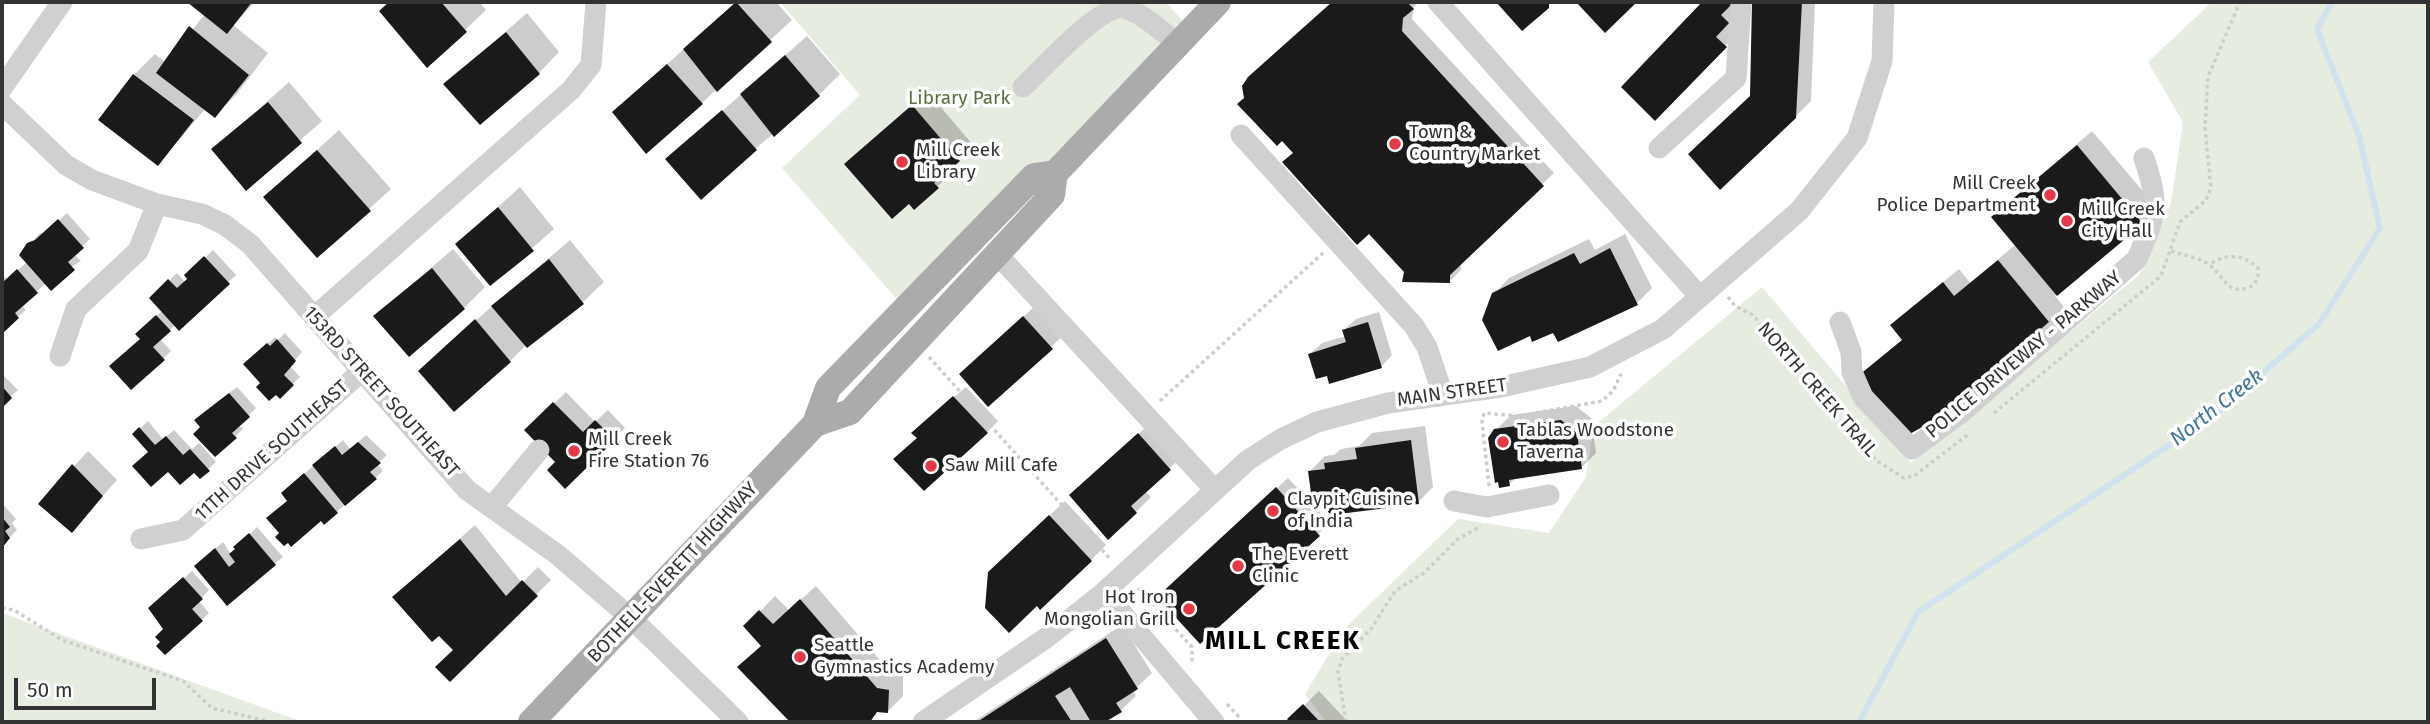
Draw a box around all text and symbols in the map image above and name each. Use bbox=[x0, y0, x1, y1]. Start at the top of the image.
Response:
park label: Library Park bbox=[908, 88, 1010, 110]
place label: Town & Country Market bbox=[1409, 122, 1540, 166]
marker: Town & Country Market bbox=[1387, 136, 1403, 152]
place label: Mill Creek Library bbox=[916, 140, 1000, 184]
marker: Mill Creek Library bbox=[894, 154, 910, 170]
place label: Mill Creek Police Department bbox=[1877, 173, 2036, 217]
marker: Mill Creek Police Department bbox=[2042, 187, 2058, 203]
place label: Mill Creek City Hall bbox=[2081, 199, 2165, 243]
marker: Mill Creek City Hall bbox=[2059, 213, 2075, 229]
street label: POLICE DRIVEWAY - PARKWAY bbox=[1921, 266, 2127, 444]
street label: 153RD STREET SOUTHEAST bbox=[298, 302, 464, 482]
street label: NORTH CREEK TRAIL bbox=[1752, 318, 1882, 462]
water label: North Creek bbox=[2165, 364, 2269, 452]
street label: MAIN STREET bbox=[1396, 374, 1508, 412]
street label: 11TH DRIVE SOUTHEAST bbox=[191, 376, 353, 526]
place label: Tablas Woodstone Taverna bbox=[1517, 420, 1674, 464]
place label: Mill Creek Fire Station 76 bbox=[588, 429, 709, 473]
marker: Tablas Woodstone Taverna bbox=[1495, 434, 1511, 450]
marker: Mill Creek Fire Station 76 bbox=[566, 443, 582, 459]
place label: Saw Mill Cafe bbox=[945, 455, 1058, 477]
marker: Saw Mill Cafe bbox=[923, 458, 939, 474]
street label: BOTHELL-EVERETT HIGHWAY bbox=[583, 478, 763, 668]
place label: Claypit Cuisine of India bbox=[1287, 489, 1413, 533]
marker: Claypit Cuisine of India bbox=[1265, 503, 1281, 519]
place label: The Everett Clinic bbox=[1252, 544, 1349, 588]
marker: The Everett Clinic bbox=[1230, 558, 1246, 574]
place label: Hot Iron Mongolian Grill bbox=[1044, 587, 1175, 631]
marker: Hot Iron Mongolian Grill bbox=[1181, 601, 1197, 617]
district label: MILL CREEK bbox=[1206, 626, 1360, 658]
place label: Seattle Gymnastics Academy bbox=[814, 635, 994, 679]
marker: Seattle Gymnastics Academy bbox=[792, 649, 808, 665]
scale bar bbox=[18, 664, 159, 708]
text: 50 m bbox=[27, 677, 73, 703]

